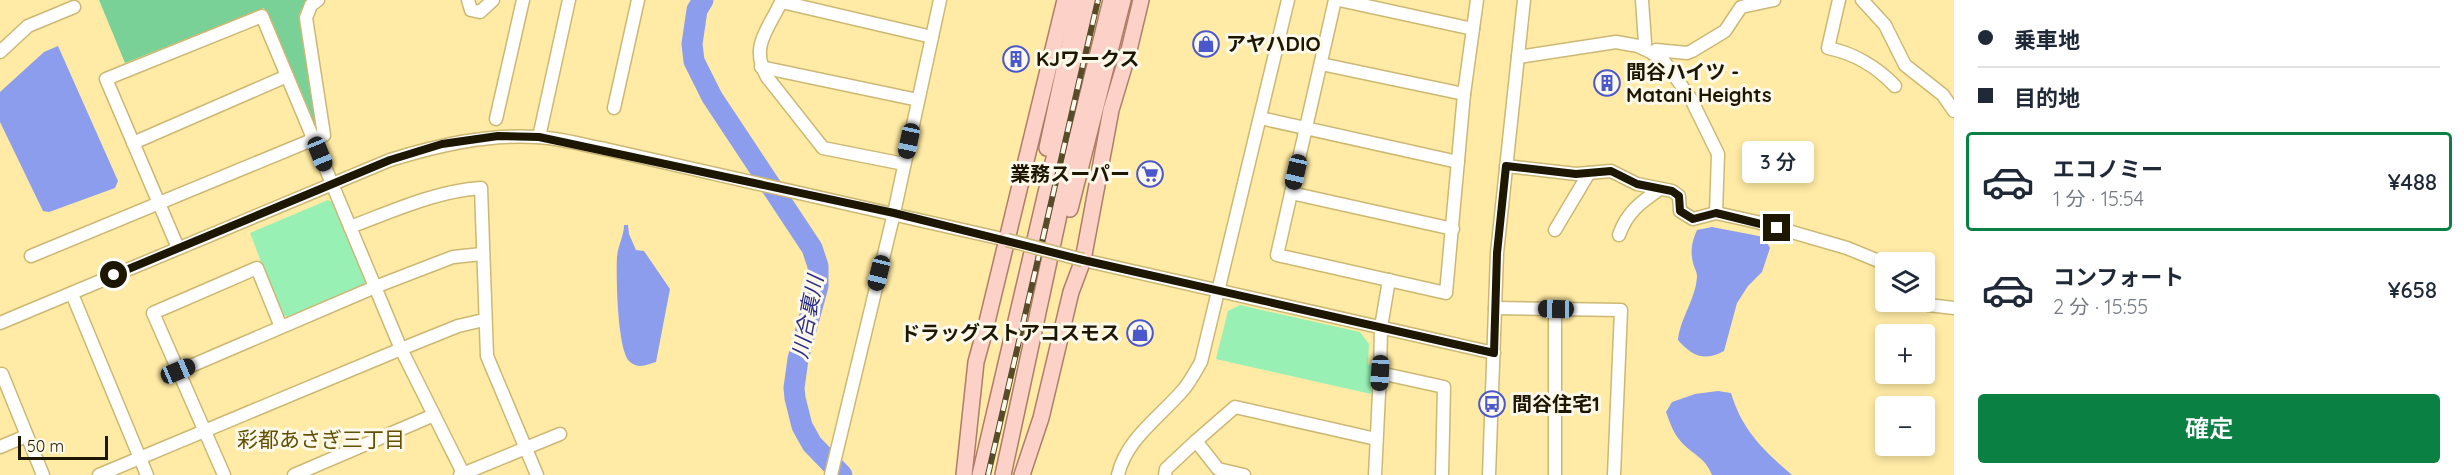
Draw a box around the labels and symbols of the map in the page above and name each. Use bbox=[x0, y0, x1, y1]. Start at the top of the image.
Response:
shop icon: アヤハDIO bbox=[1191, 29, 1221, 59]
place label: アヤハDIO bbox=[1226, 31, 1321, 56]
building icon: KJワークス bbox=[1001, 44, 1031, 74]
place label: KJワークス bbox=[1036, 46, 1139, 71]
place label: 間谷ハイツ - Matani Heights bbox=[1626, 59, 1772, 107]
building icon: 間谷ハイツ - Matani Heights bbox=[1592, 68, 1622, 98]
car bbox=[896, 122, 922, 160]
car bbox=[305, 134, 335, 174]
callout: 3 分 bbox=[1741, 141, 1813, 183]
car bbox=[1283, 152, 1309, 192]
supermarket icon: 業務スーパー bbox=[1135, 159, 1165, 189]
place label: 業務スーパー bbox=[1010, 161, 1130, 186]
route end bbox=[1763, 214, 1790, 241]
car bbox=[866, 253, 892, 293]
route start bbox=[100, 261, 127, 288]
water label: 川合裏川 bbox=[786, 271, 828, 361]
car bbox=[1538, 300, 1574, 318]
shop icon: ドラッグストアコスモス bbox=[1125, 318, 1155, 348]
place label: ドラッグストアコスモス bbox=[900, 320, 1120, 345]
car bbox=[1370, 355, 1390, 391]
car bbox=[158, 356, 198, 386]
bus stop icon: 間谷住宅1 bbox=[1477, 389, 1507, 419]
place label: 間谷住宅1 bbox=[1512, 391, 1600, 416]
district label: 彩都あさぎ三丁目 bbox=[237, 426, 405, 452]
scale bar bbox=[18, 433, 108, 460]

